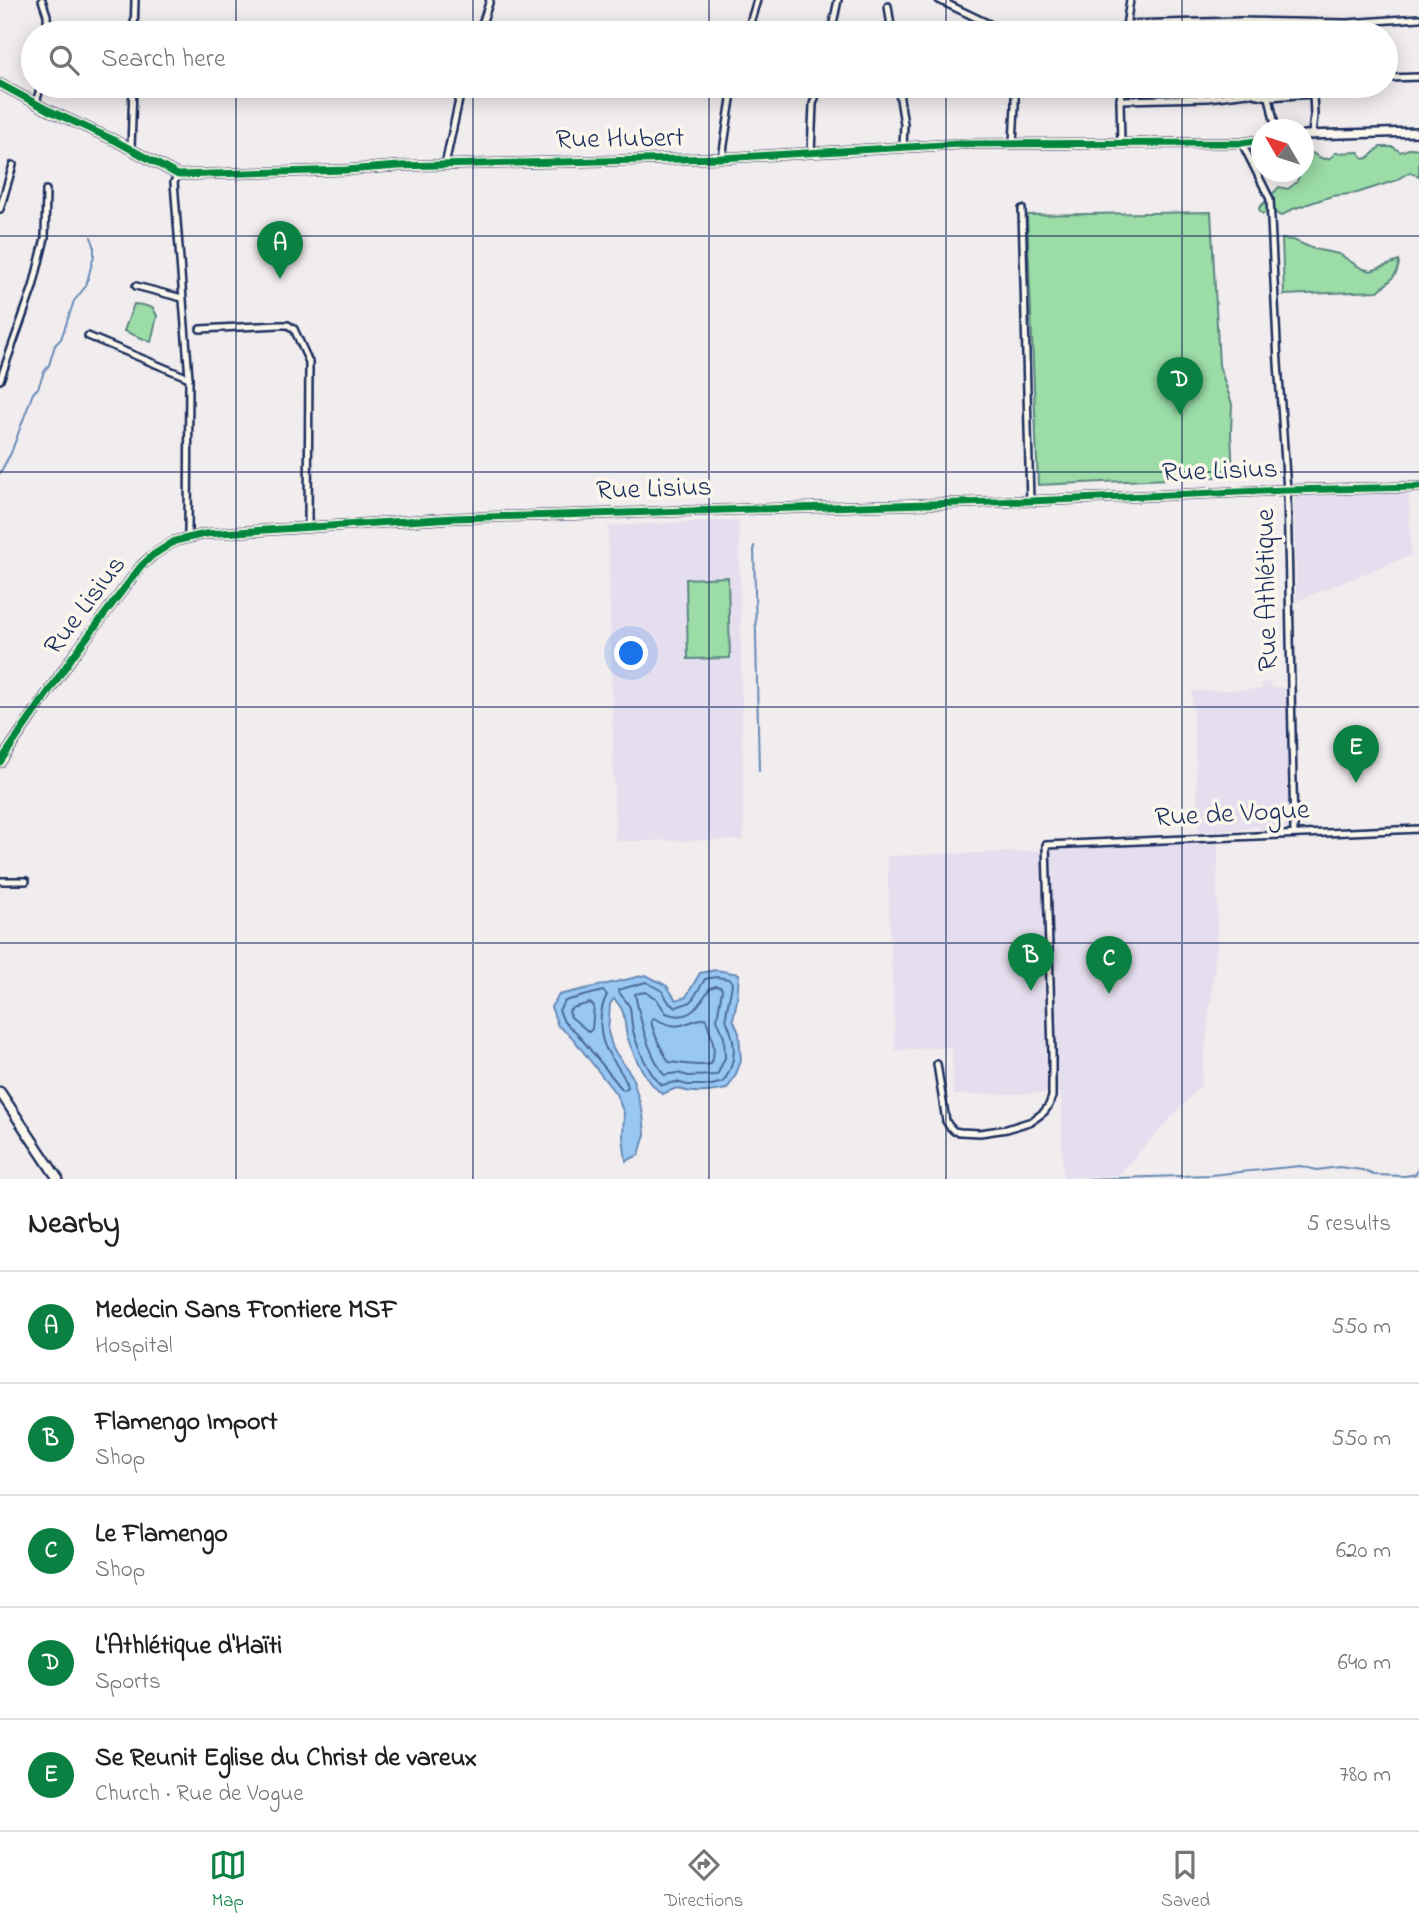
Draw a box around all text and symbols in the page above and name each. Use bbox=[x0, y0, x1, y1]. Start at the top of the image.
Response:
search box bbox=[21, 21, 1398, 98]
icon: search bbox=[45, 41, 83, 79]
text: Search here bbox=[101, 41, 226, 79]
street label: Rue Hubert bbox=[555, 118, 685, 162]
north arrow bbox=[1251, 119, 1314, 182]
pin: A bbox=[257, 221, 303, 279]
pin: D bbox=[1157, 357, 1203, 415]
street label: Rue Lisius bbox=[1161, 449, 1279, 495]
street label: Rue Lisius bbox=[595, 467, 713, 513]
street label: Rue Athlétique bbox=[1246, 508, 1290, 672]
street label: Rue Lisius bbox=[35, 547, 137, 665]
your location bbox=[614, 636, 648, 670]
pin: E bbox=[1333, 725, 1379, 783]
street label: Rue de Vogue bbox=[1154, 790, 1311, 840]
pin: B bbox=[1008, 933, 1054, 991]
pin: C bbox=[1086, 936, 1132, 994]
text: Nearby bbox=[28, 1203, 120, 1247]
text: 5 results bbox=[1307, 1208, 1391, 1241]
text: Medecin Sans Frontiere MSF bbox=[95, 1292, 397, 1330]
text: A bbox=[44, 1311, 58, 1344]
text: 550 m bbox=[1331, 1311, 1391, 1344]
text: Hospital bbox=[95, 1330, 173, 1363]
text: Flamengo Import bbox=[95, 1404, 277, 1442]
text: B bbox=[43, 1423, 59, 1456]
text: 550 m bbox=[1331, 1423, 1391, 1456]
text: Shop bbox=[95, 1442, 145, 1475]
text: Le Flamengo bbox=[95, 1516, 228, 1554]
text: C bbox=[45, 1535, 57, 1568]
text: 620 m bbox=[1336, 1535, 1391, 1568]
text: Shop bbox=[95, 1554, 145, 1587]
text: L'Athlétique d'Haïti bbox=[95, 1628, 282, 1666]
text: D bbox=[43, 1647, 59, 1680]
text: 640 m bbox=[1338, 1647, 1391, 1680]
text: Sports bbox=[95, 1666, 161, 1699]
text: Se Reunit Eglise du Christ de vareux bbox=[95, 1740, 477, 1778]
text: E bbox=[44, 1759, 58, 1792]
text: 780 m bbox=[1339, 1759, 1391, 1792]
text: Church · Rue de Vogue bbox=[95, 1778, 304, 1811]
tab: Map bbox=[209, 1846, 247, 1915]
tab: Directions bbox=[664, 1846, 743, 1915]
tab: Saved bbox=[1161, 1846, 1210, 1915]

